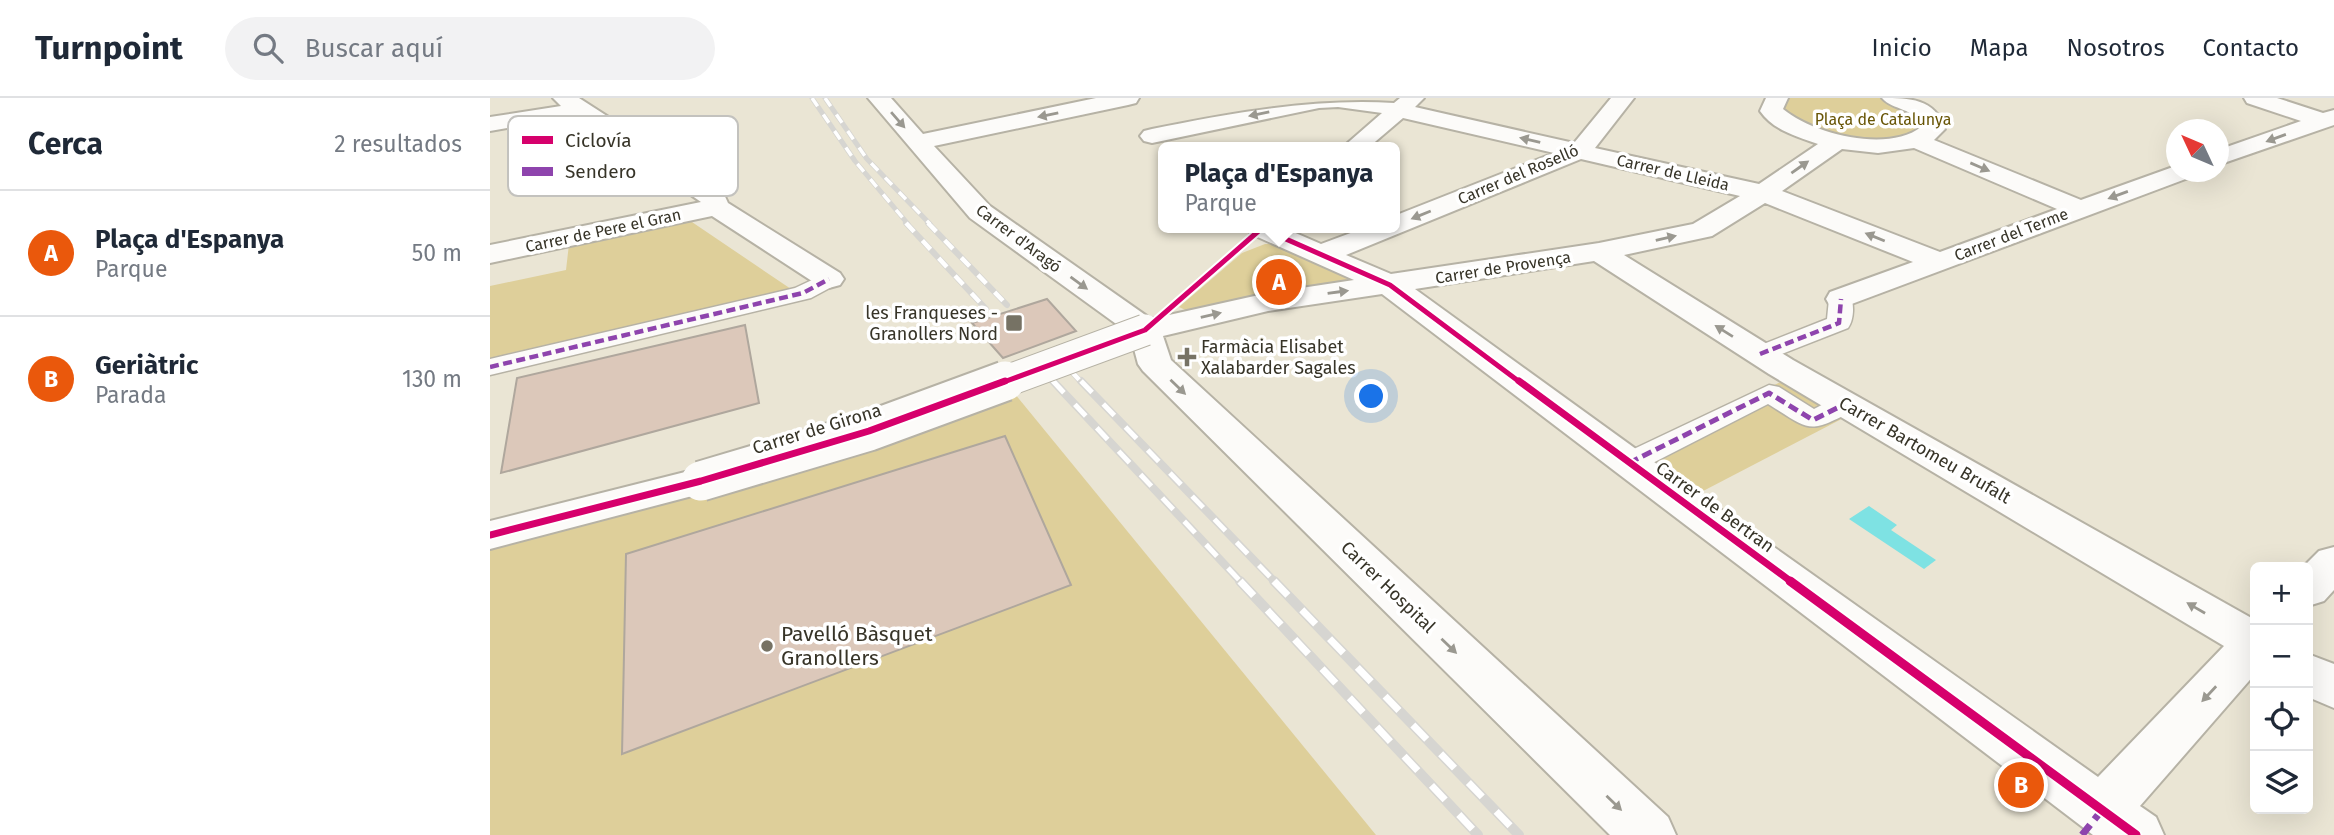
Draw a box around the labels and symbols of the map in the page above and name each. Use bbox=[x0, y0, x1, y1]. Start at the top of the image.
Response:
one-way arrow bbox=[1248, 108, 1270, 119]
one-way arrow bbox=[1037, 109, 1059, 120]
park label: Plaça de Catalunya bbox=[1815, 110, 1951, 130]
one-way arrow bbox=[890, 111, 906, 129]
legend bbox=[508, 116, 738, 196]
north arrow bbox=[2166, 119, 2229, 182]
text: Ciclovía bbox=[565, 129, 632, 152]
one-way arrow bbox=[2266, 133, 2287, 144]
one-way arrow bbox=[1519, 134, 1541, 145]
street label: Carrer del Roselló bbox=[1455, 140, 1581, 208]
street label: Carrer de Lleida bbox=[1615, 150, 1731, 195]
text: Sendero bbox=[565, 160, 636, 183]
one-way arrow bbox=[1791, 160, 1809, 174]
one-way arrow bbox=[1970, 162, 1991, 173]
one-way arrow bbox=[2107, 189, 2128, 200]
street label: Carrer d'Aragó bbox=[972, 200, 1065, 277]
street label: Carrer del Terme bbox=[1952, 204, 2071, 265]
street label: Carrer de Pere el Gran bbox=[524, 205, 683, 256]
one-way arrow bbox=[1410, 209, 1431, 220]
one-way arrow bbox=[1655, 232, 1677, 243]
one-way arrow bbox=[1865, 232, 1886, 243]
street label: Carrer de Provença bbox=[1434, 247, 1572, 289]
pin: A bbox=[1256, 256, 1302, 308]
one-way arrow bbox=[1069, 276, 1088, 290]
one-way arrow bbox=[1327, 286, 1349, 297]
place label: les Franqueses - Granollers Nord bbox=[865, 302, 998, 345]
one-way arrow bbox=[1200, 309, 1222, 320]
marker: les Franqueses - Granollers Nord bbox=[1004, 313, 1024, 333]
one-way arrow bbox=[1714, 325, 1733, 338]
place label: Farmàcia Elisabet Xalabarder Sagales bbox=[1201, 336, 1356, 379]
marker: Farmàcia Elisabet Xalabarder Sagales bbox=[1179, 349, 1195, 365]
one-way arrow bbox=[1170, 378, 1187, 395]
your location bbox=[1354, 379, 1388, 413]
street label: Carrer Bartomeu Brufalt bbox=[1835, 392, 2015, 508]
street label: Carrer de Girona bbox=[750, 399, 884, 459]
street label: Carrer de Bertran bbox=[1652, 457, 1778, 557]
street label: Carrer Hospital bbox=[1336, 536, 1440, 638]
one-way arrow bbox=[2187, 602, 2206, 614]
place label: Pavelló Bàsquet Granollers bbox=[781, 621, 933, 671]
one-way arrow bbox=[1440, 637, 1457, 653]
marker: Pavelló Bàsquet Granollers bbox=[759, 638, 775, 654]
one-way arrow bbox=[2202, 685, 2218, 702]
pin: B bbox=[1998, 759, 2044, 811]
one-way arrow bbox=[1605, 794, 1622, 810]

